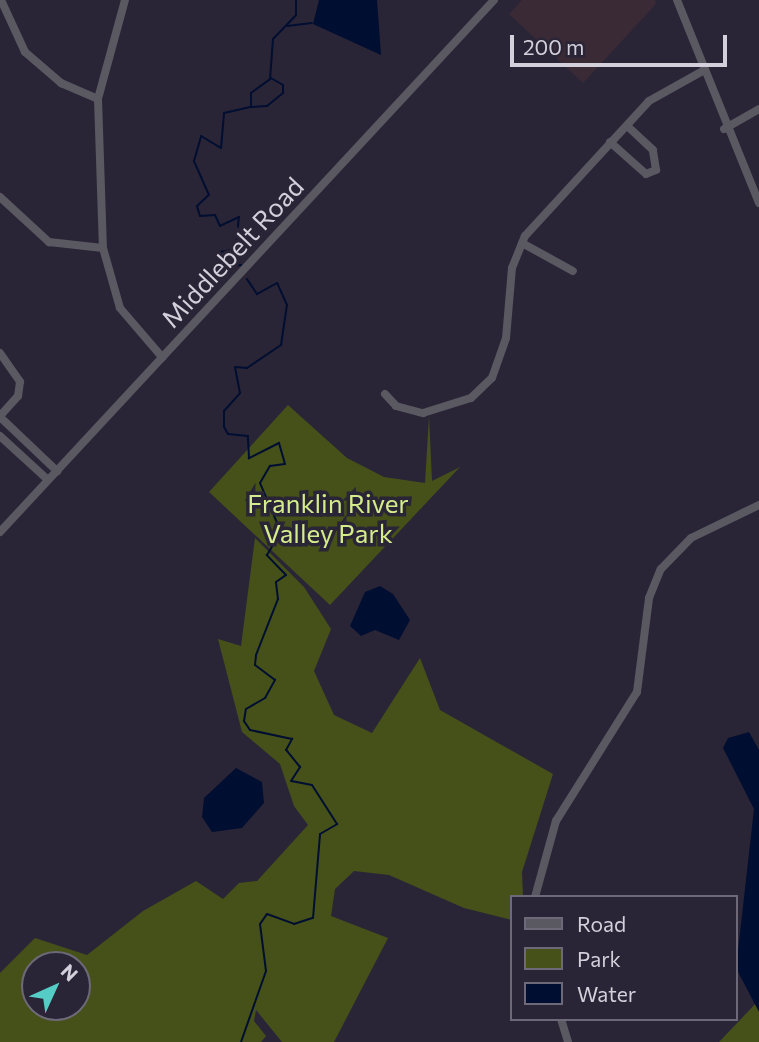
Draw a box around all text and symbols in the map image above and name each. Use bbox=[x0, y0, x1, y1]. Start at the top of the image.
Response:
scale bar bbox=[514, 21, 731, 65]
text: 200 m bbox=[523, 34, 584, 59]
street label: Middlebelt Road bbox=[154, 170, 310, 334]
park label: Franklin River Valley Park bbox=[247, 487, 409, 548]
legend bbox=[510, 895, 738, 1021]
text: Road bbox=[577, 911, 626, 936]
text: Park bbox=[577, 946, 621, 971]
north arrow bbox=[21, 951, 91, 1021]
text: N bbox=[57, 959, 83, 985]
text: Water bbox=[577, 981, 636, 1006]

